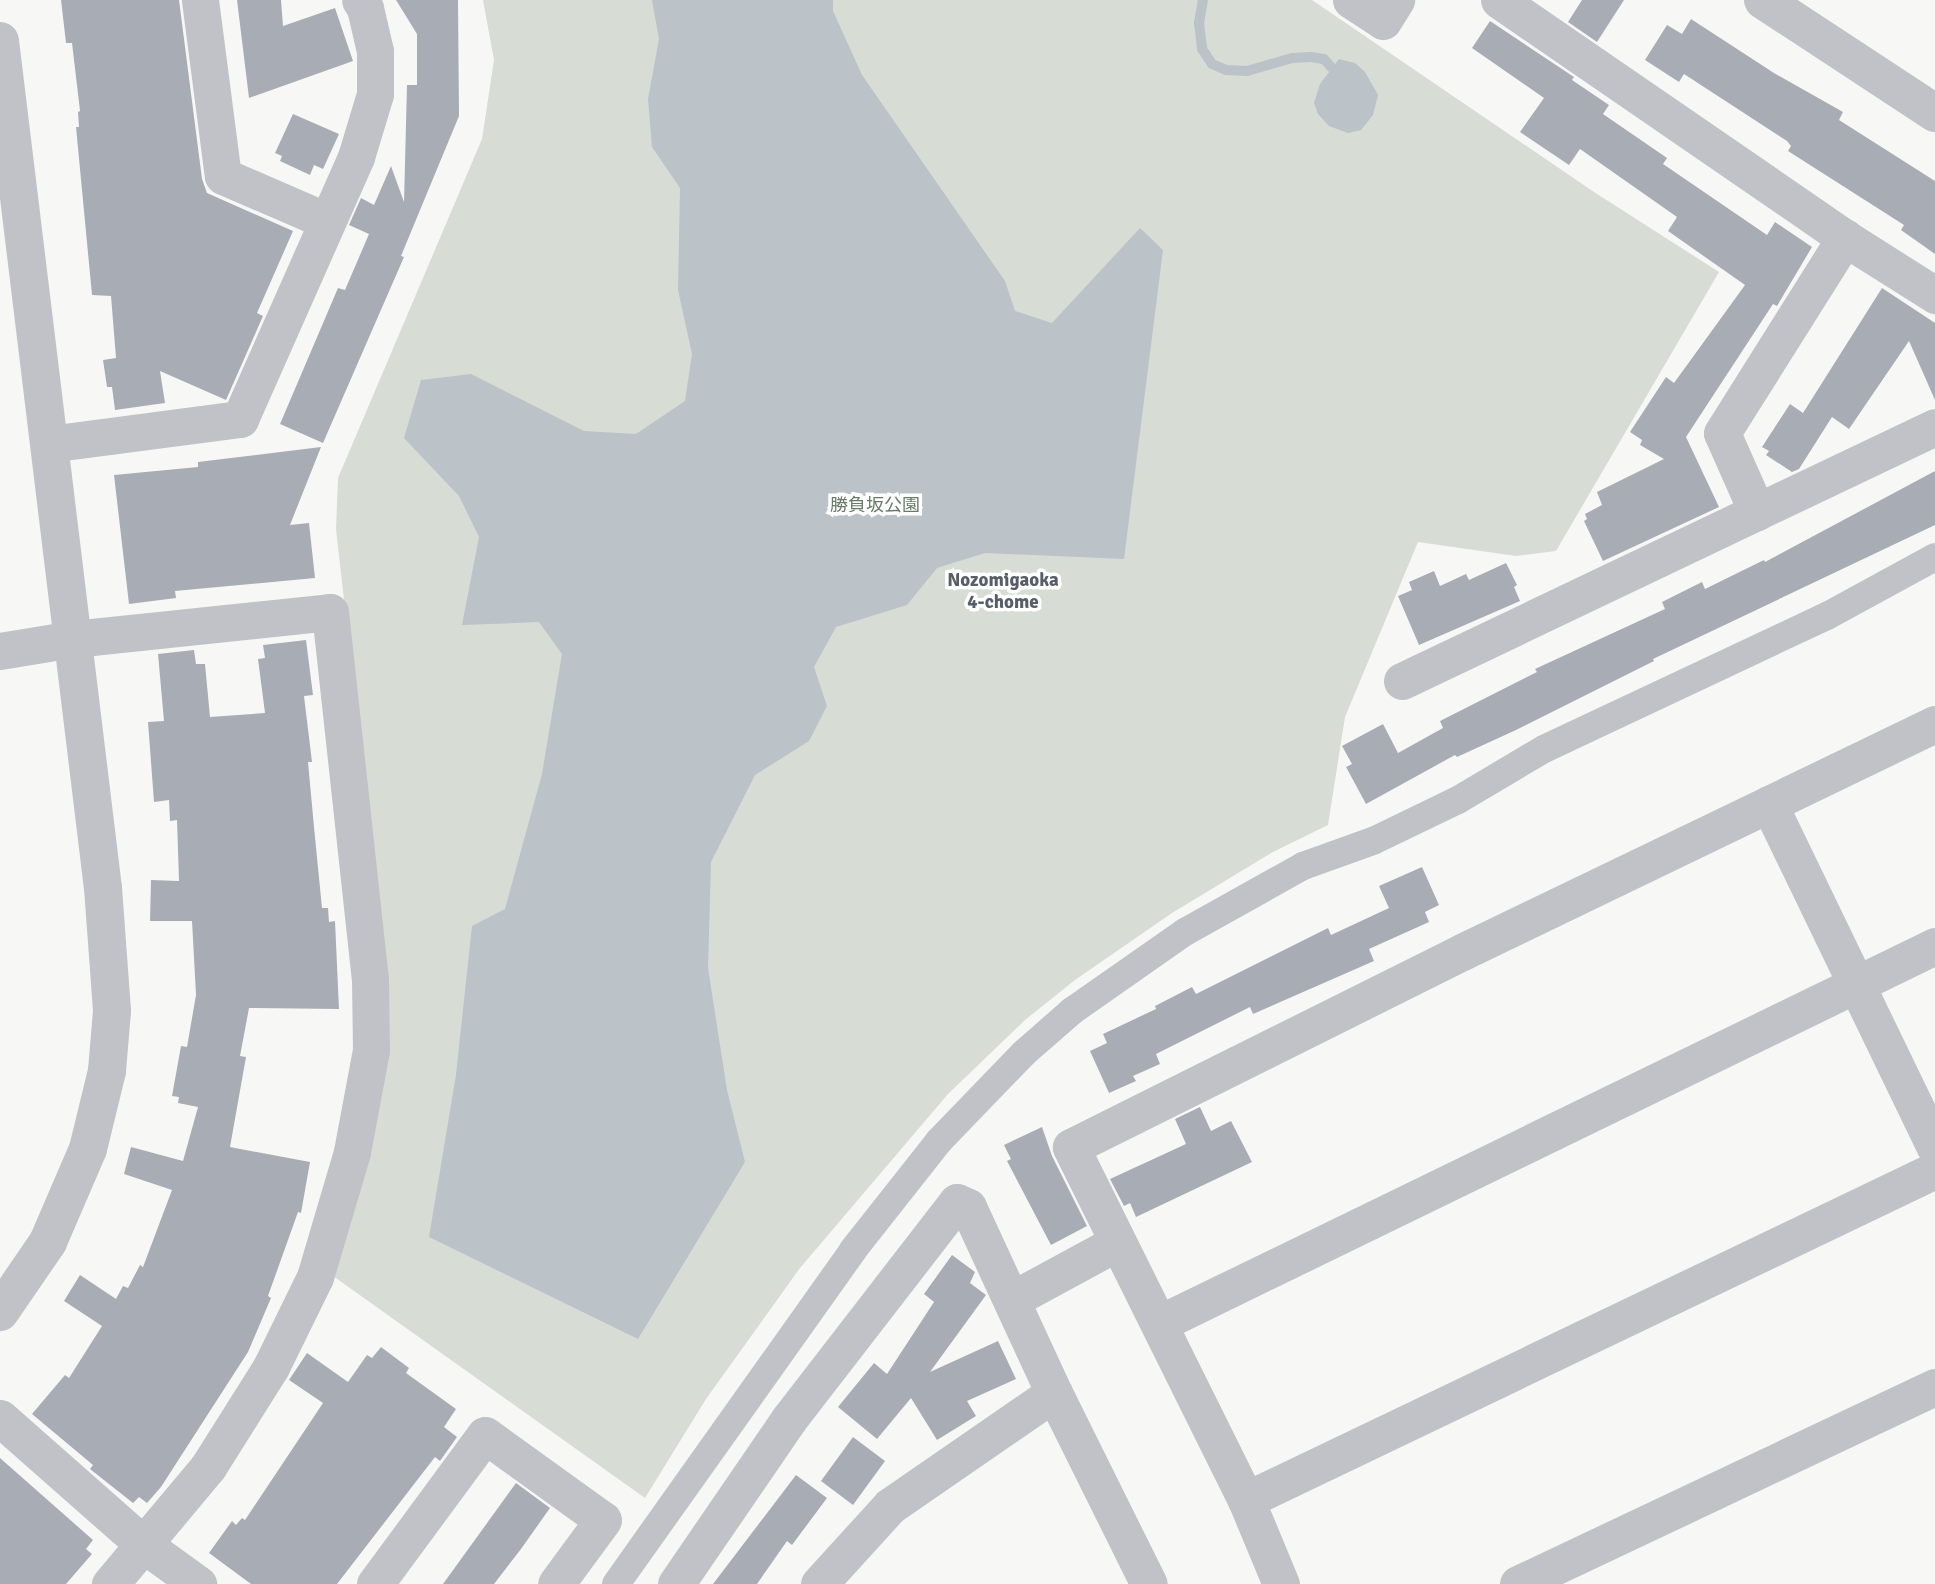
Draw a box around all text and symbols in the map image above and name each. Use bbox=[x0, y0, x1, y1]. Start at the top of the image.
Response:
park label: 勝負坂公園 bbox=[830, 494, 920, 516]
district label: Nozomigaoka 4-chome bbox=[947, 570, 1059, 614]

